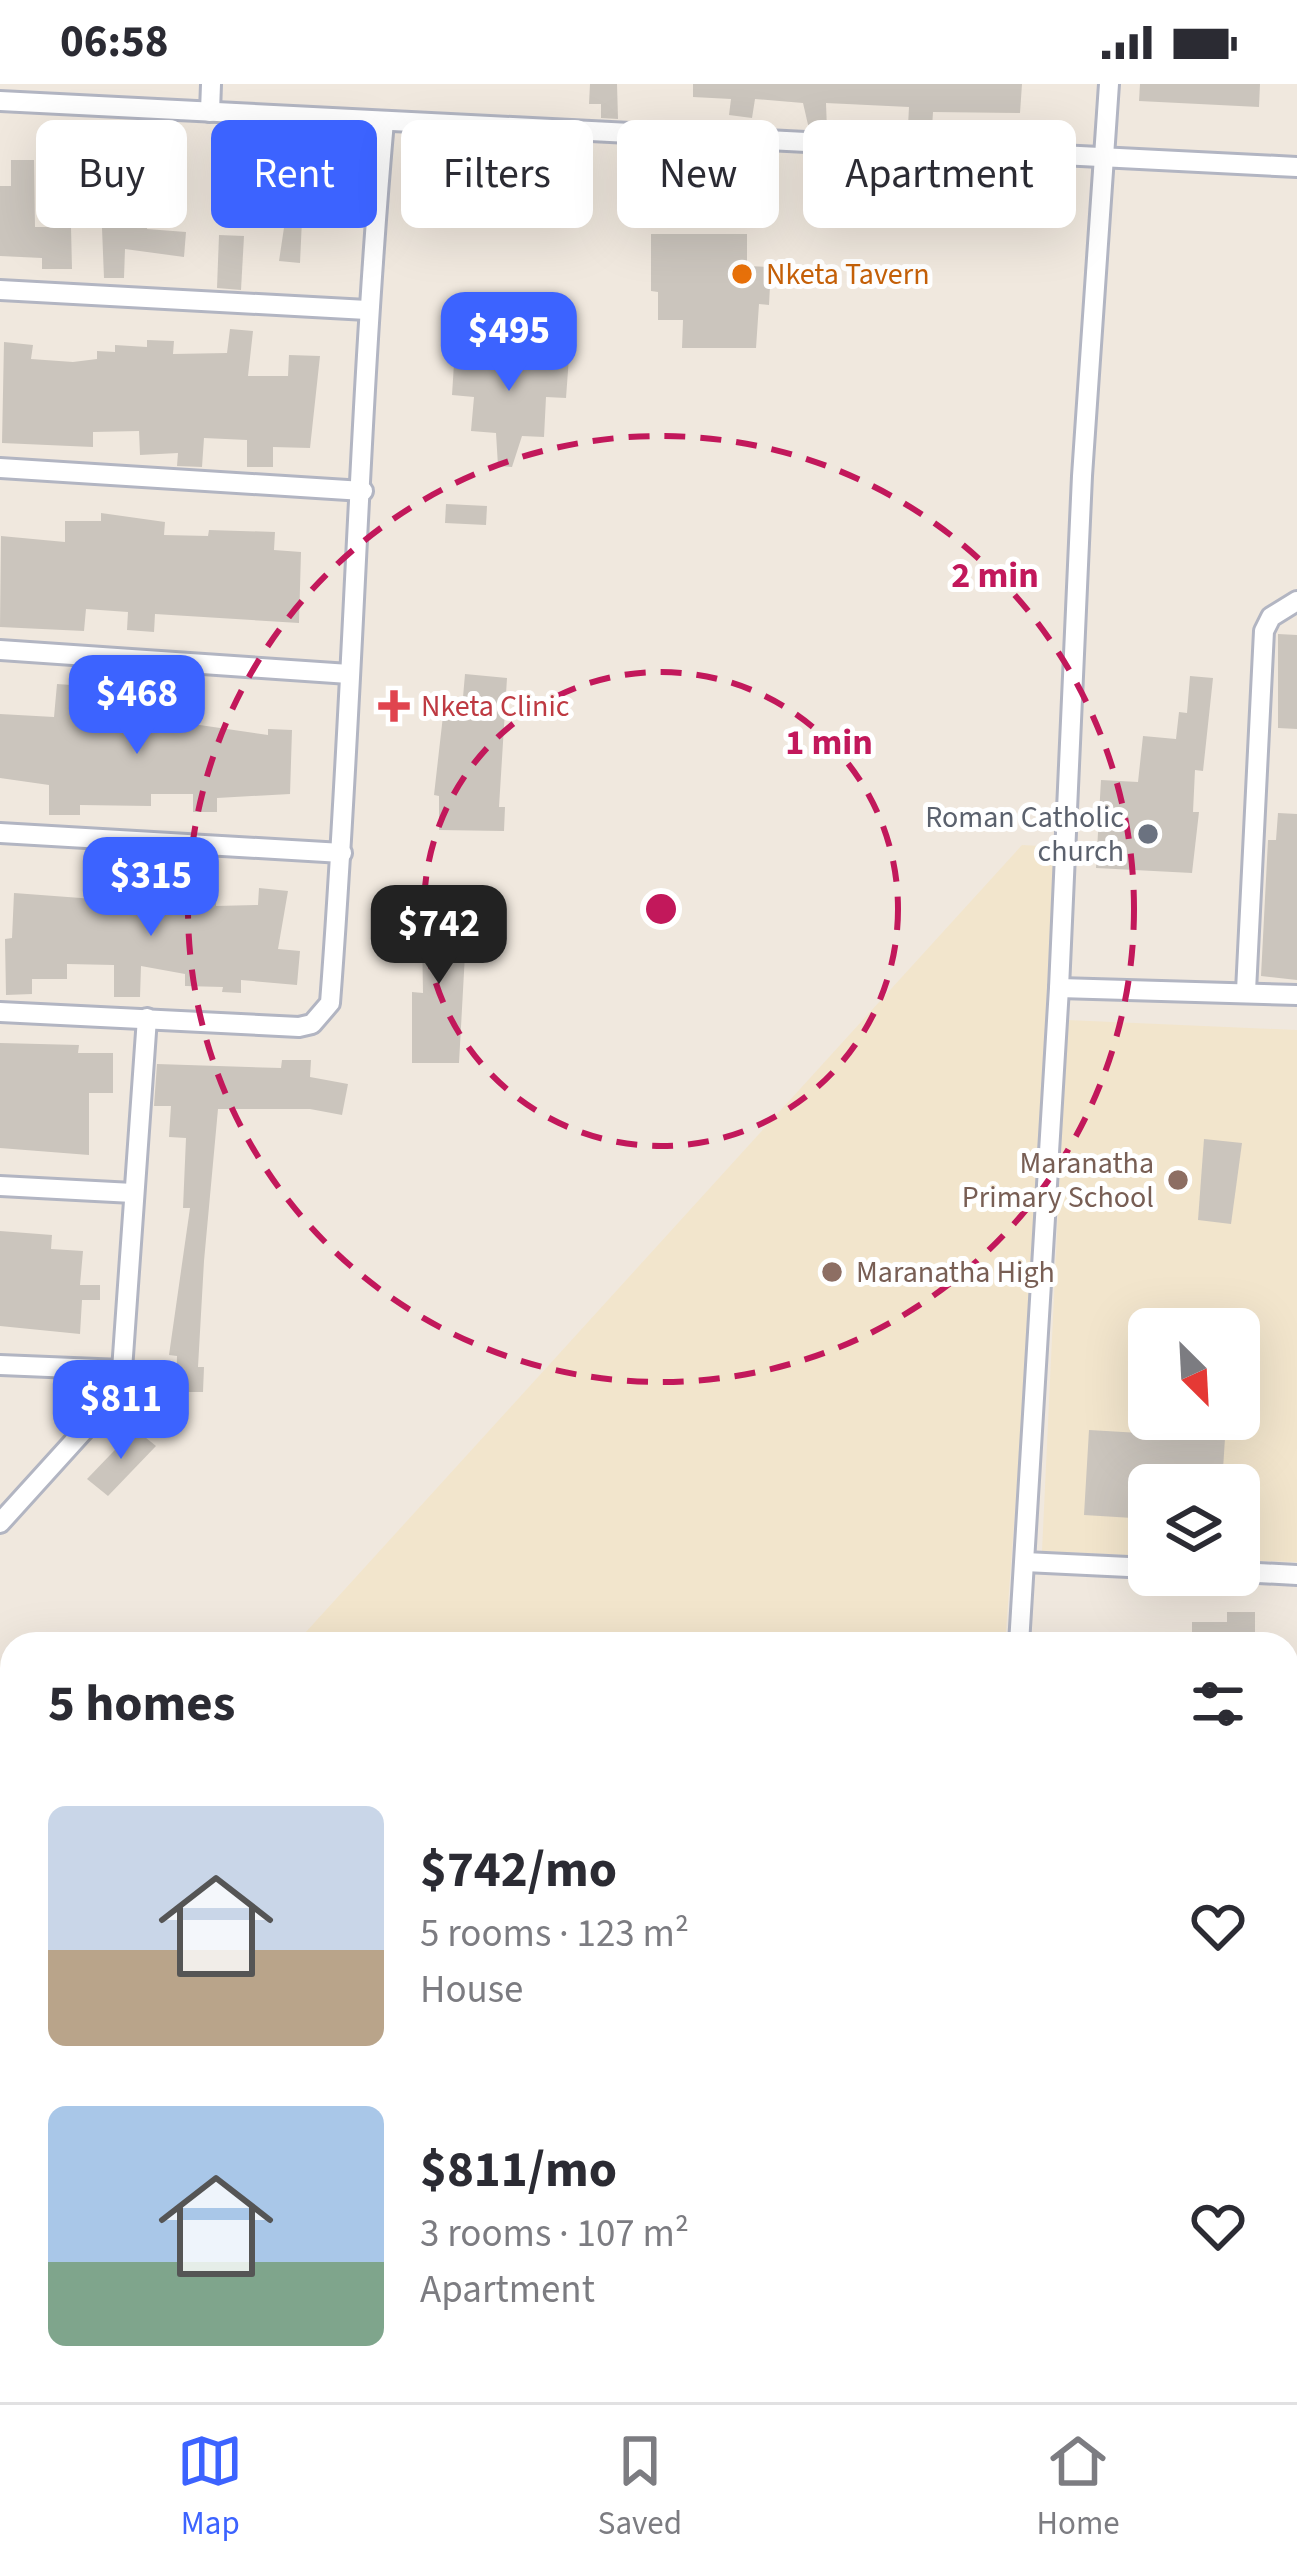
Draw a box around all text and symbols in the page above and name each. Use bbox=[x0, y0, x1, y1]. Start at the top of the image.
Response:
text: 06:58 bbox=[60, 10, 169, 74]
chip: Buy bbox=[36, 120, 187, 228]
chip: Rent bbox=[211, 120, 377, 228]
chip: Filters bbox=[401, 120, 593, 228]
chip: New bbox=[617, 120, 779, 228]
chip: Apartment bbox=[803, 120, 1076, 228]
place label: Nketa Tavern bbox=[766, 253, 930, 296]
marker: Nketa Tavern bbox=[729, 261, 755, 287]
pin: $495 bbox=[438, 292, 580, 394]
text: $495 bbox=[468, 303, 550, 359]
text: 2 min bbox=[951, 550, 1039, 601]
pin: $468 bbox=[66, 655, 208, 757]
text: $468 bbox=[96, 666, 178, 722]
place label: Nketa Clinic bbox=[421, 685, 570, 728]
marker: Nketa Clinic bbox=[378, 690, 410, 722]
text: 1 min bbox=[785, 717, 873, 768]
place label: Roman Catholic church bbox=[925, 796, 1124, 873]
marker: Roman Catholic church bbox=[1135, 821, 1161, 847]
pin: $315 bbox=[80, 837, 222, 939]
text: $315 bbox=[110, 848, 192, 904]
pin: $742 bbox=[368, 885, 510, 987]
centre of rings bbox=[640, 888, 682, 930]
text: $742 bbox=[398, 896, 480, 952]
place label: Maranatha Primary School bbox=[962, 1142, 1154, 1219]
marker: Maranatha Primary School bbox=[1165, 1167, 1191, 1193]
place label: Maranatha High bbox=[856, 1251, 1055, 1294]
marker: Maranatha High bbox=[819, 1259, 845, 1285]
north arrow bbox=[1128, 1308, 1260, 1440]
map controls bbox=[1128, 1308, 1260, 1596]
pin: $811 bbox=[50, 1360, 192, 1462]
text: $811 bbox=[80, 1371, 162, 1427]
button: layers bbox=[1128, 1464, 1260, 1596]
text: 5 homes bbox=[48, 1668, 235, 1740]
icon: filters bbox=[1185, 1671, 1251, 1737]
text: $742/mo bbox=[420, 1834, 617, 1906]
icon: home bbox=[144, 1854, 288, 1998]
icon: heart bbox=[1185, 1893, 1251, 1959]
text: 5 rooms · 123 m² bbox=[420, 1906, 689, 1962]
text: House bbox=[420, 1962, 523, 2018]
text: $811/mo bbox=[420, 2134, 617, 2206]
icon: home bbox=[144, 2154, 288, 2298]
icon: heart bbox=[1185, 2193, 1251, 2259]
text: 3 rooms · 107 m² bbox=[420, 2206, 689, 2262]
text: Apartment bbox=[420, 2262, 595, 2318]
tab: Map bbox=[177, 2428, 243, 2547]
tab: Saved bbox=[598, 2428, 682, 2547]
tab: Home bbox=[1037, 2428, 1120, 2547]

